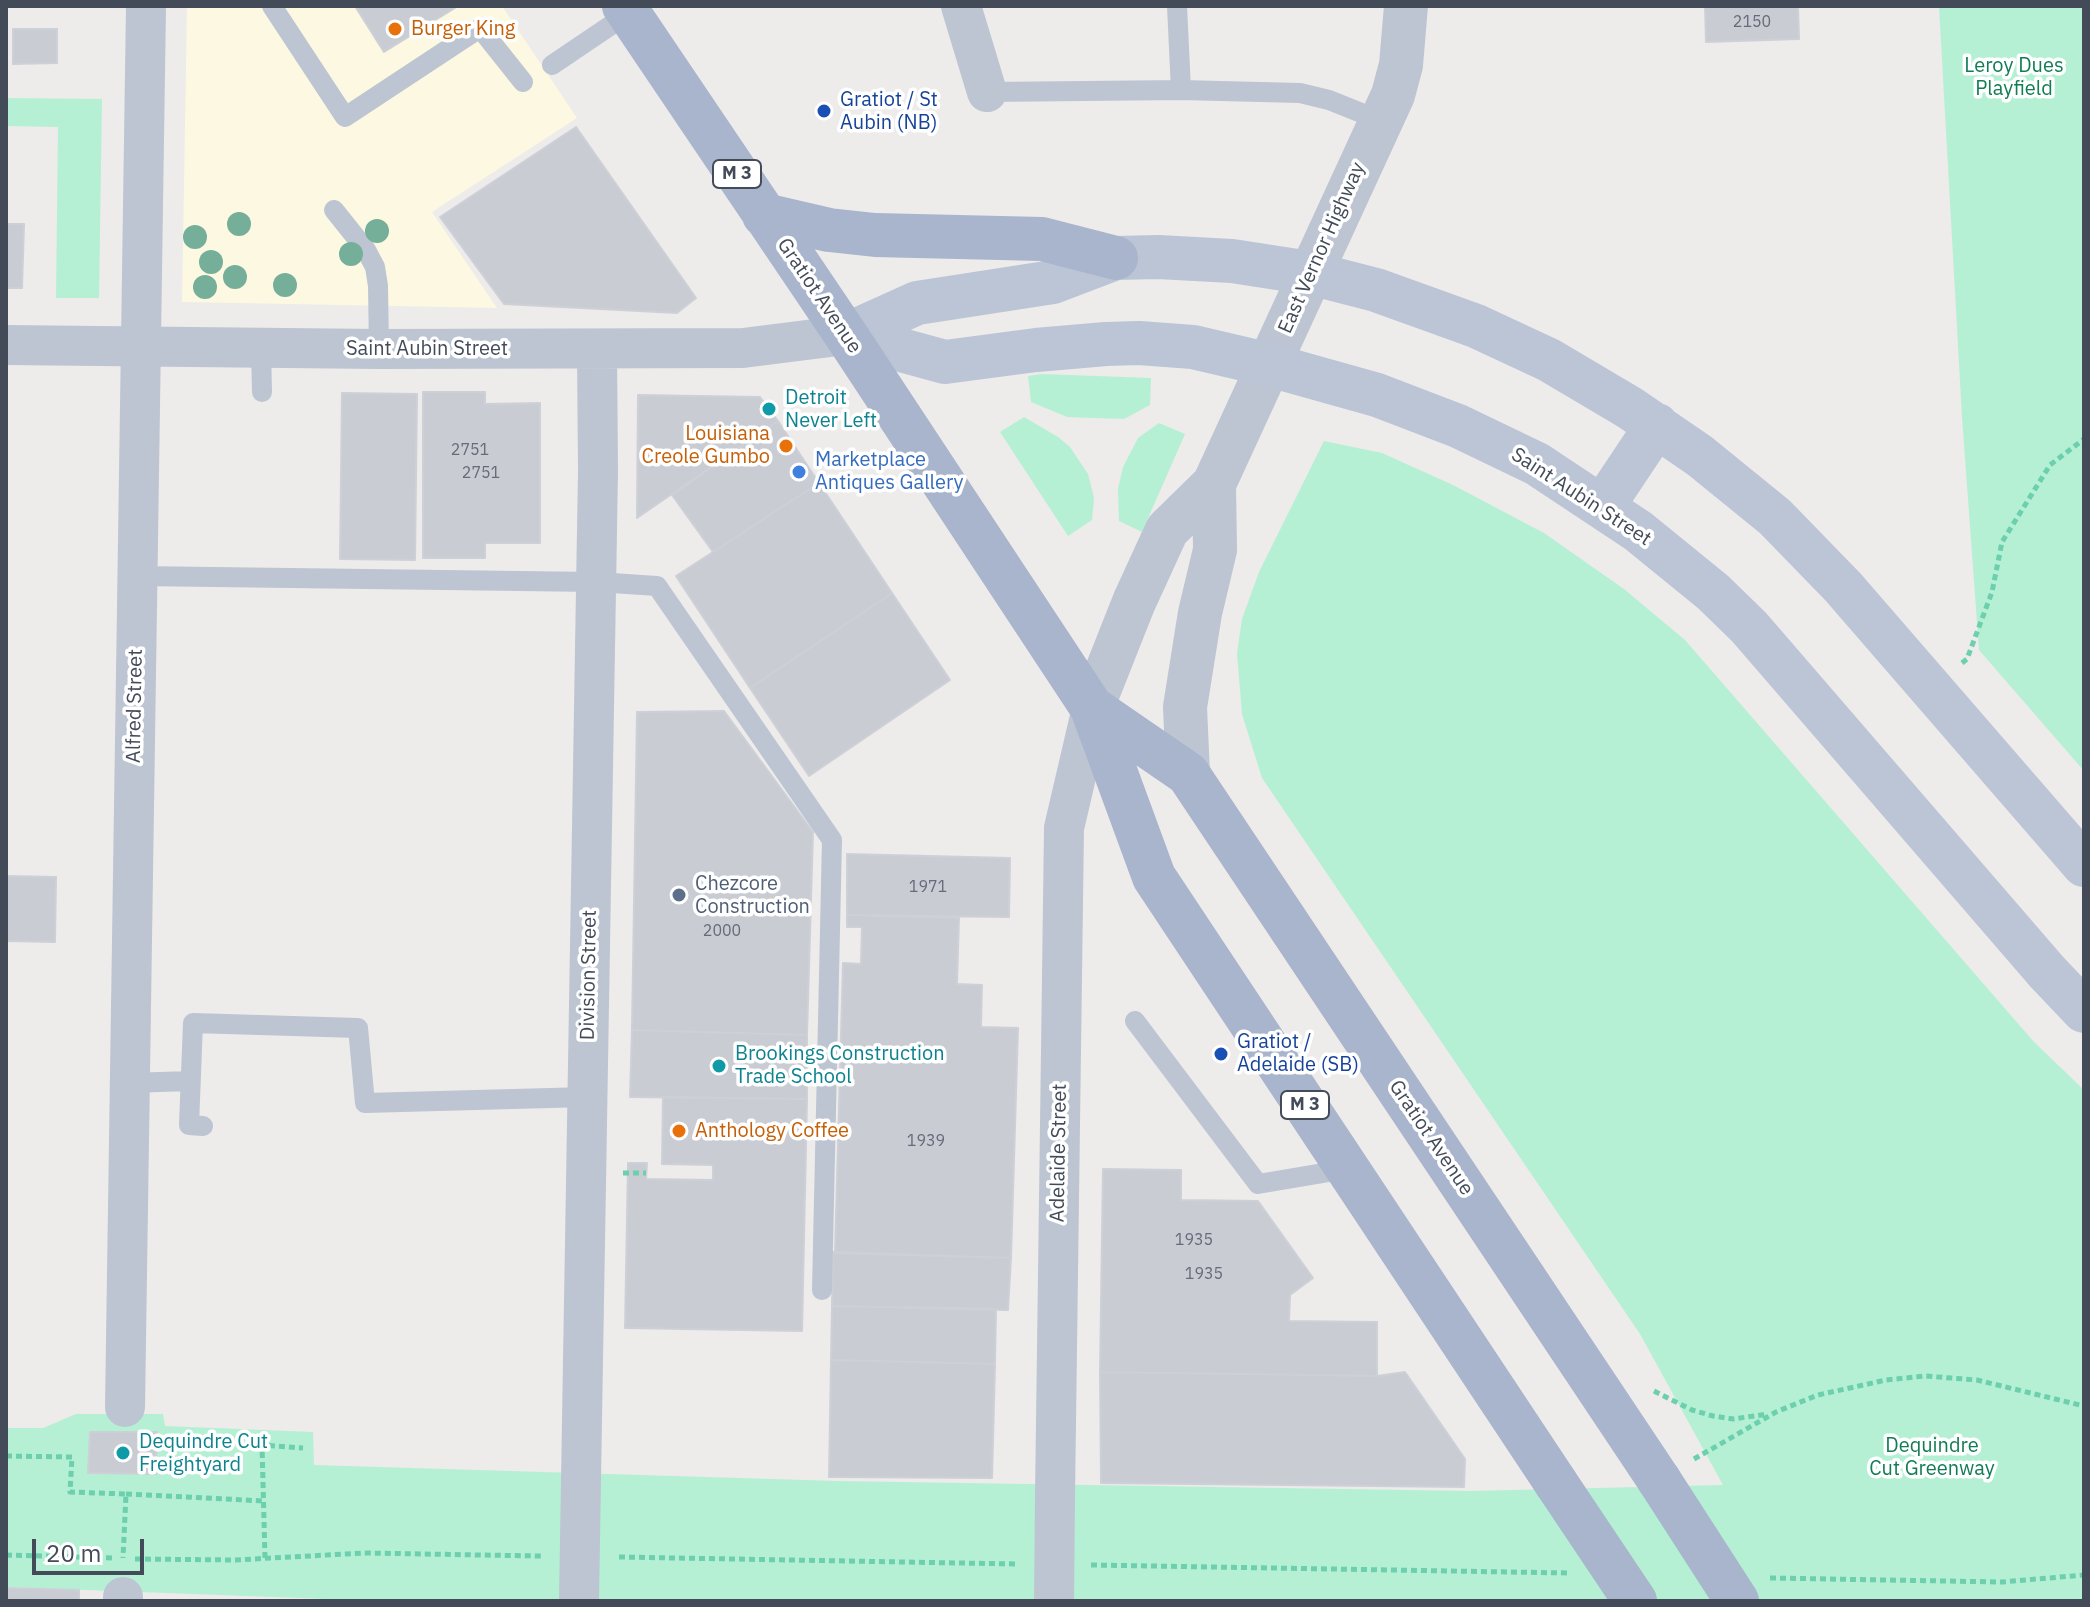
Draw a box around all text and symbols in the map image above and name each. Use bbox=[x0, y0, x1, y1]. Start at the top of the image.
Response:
house number: 2150 bbox=[1733, 12, 1771, 32]
place label: Burger King bbox=[411, 17, 515, 41]
marker: Burger King bbox=[386, 20, 404, 38]
park label: Leroy Dues Playfield bbox=[1964, 54, 2064, 101]
place label: Gratiot / St Aubin (NB) bbox=[840, 88, 938, 135]
marker: Gratiot / St Aubin (NB) bbox=[815, 102, 833, 120]
street label: East Vernor Highway bbox=[1273, 159, 1371, 337]
road number: M 3 bbox=[713, 160, 761, 188]
street label: Gratiot Avenue bbox=[772, 234, 866, 358]
street label: Saint Aubin Street bbox=[346, 337, 508, 361]
place label: Detroit Never Left bbox=[785, 386, 877, 433]
marker: Detroit Never Left bbox=[760, 400, 778, 418]
place label: Louisiana Creole Gumbo bbox=[642, 422, 770, 469]
marker: Louisiana Creole Gumbo bbox=[777, 437, 795, 455]
house number: 2751 bbox=[451, 440, 489, 460]
street label: Saint Aubin Street bbox=[1506, 443, 1656, 551]
place label: Marketplace Antiques Gallery bbox=[815, 448, 963, 495]
house number: 2751 bbox=[462, 463, 500, 483]
marker: Marketplace Antiques Gallery bbox=[790, 463, 808, 481]
street label: Alfred Street bbox=[122, 649, 148, 763]
place label: Chezcore Construction bbox=[695, 872, 810, 919]
house number: 1971 bbox=[909, 877, 947, 897]
marker: Chezcore Construction bbox=[670, 886, 688, 904]
street label: Division Street bbox=[576, 910, 602, 1040]
house number: 2000 bbox=[703, 921, 741, 941]
place label: Gratiot / Adelaide (SB) bbox=[1237, 1030, 1359, 1077]
place label: Brookings Construction Trade School bbox=[735, 1042, 945, 1089]
marker: Gratiot / Adelaide (SB) bbox=[1212, 1045, 1230, 1063]
marker: Brookings Construction Trade School bbox=[710, 1057, 728, 1075]
street label: Gratiot Avenue bbox=[1384, 1076, 1478, 1200]
street label: Adelaide Street bbox=[1046, 1083, 1072, 1223]
road number: M 3 bbox=[1281, 1091, 1329, 1119]
place label: Anthology Coffee bbox=[695, 1119, 849, 1143]
marker: Anthology Coffee bbox=[670, 1122, 688, 1140]
house number: 1939 bbox=[907, 1131, 945, 1151]
house number: 1935 bbox=[1175, 1230, 1213, 1250]
house number: 1935 bbox=[1185, 1264, 1223, 1284]
place label: Dequindre Cut Freightyard bbox=[139, 1430, 268, 1477]
park label: Dequindre Cut Greenway bbox=[1869, 1434, 1995, 1481]
marker: Dequindre Cut Freightyard bbox=[114, 1444, 132, 1462]
scale bar bbox=[36, 1523, 148, 1573]
text: 20 m bbox=[46, 1537, 101, 1569]

